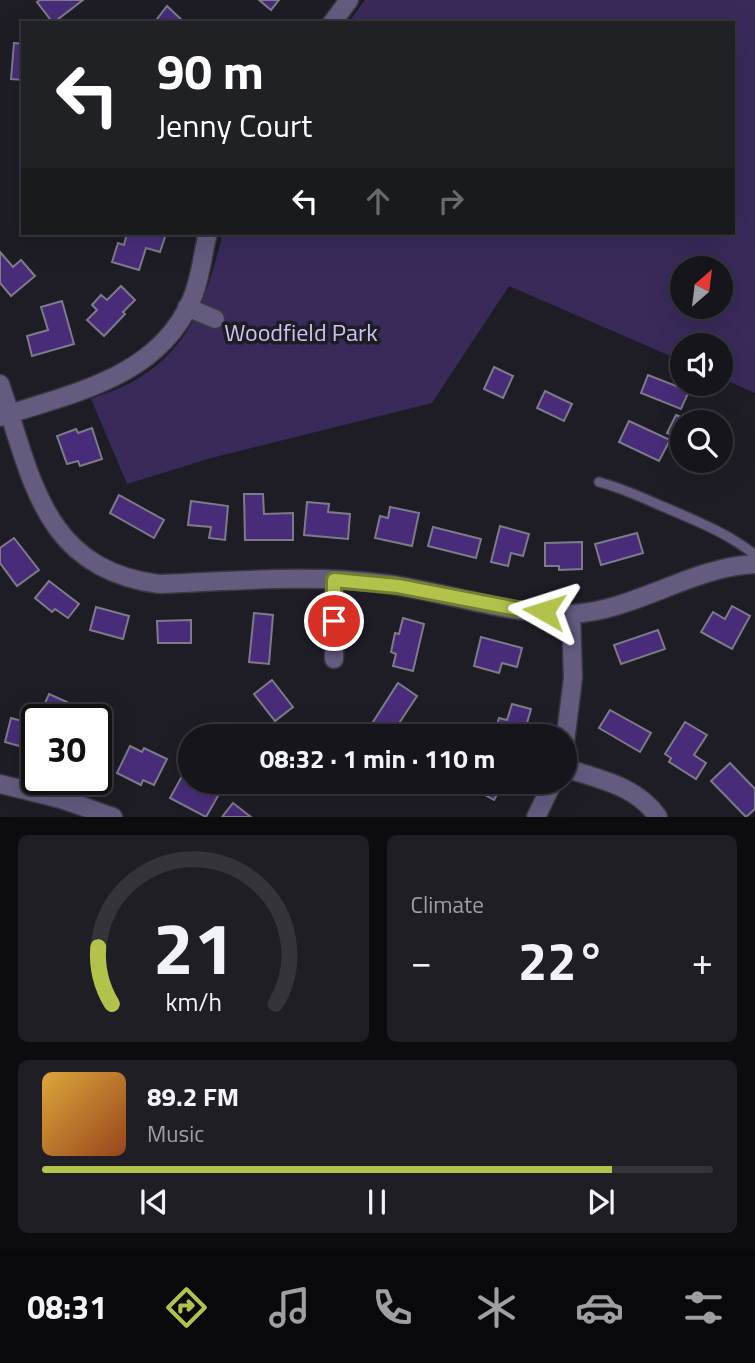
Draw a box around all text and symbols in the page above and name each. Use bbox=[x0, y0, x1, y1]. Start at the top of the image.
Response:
text: 90 m bbox=[157, 33, 264, 108]
icon: left bbox=[42, 49, 133, 140]
text: Jenny Court bbox=[157, 101, 312, 149]
icon: left bbox=[286, 182, 324, 220]
icon: ahead bbox=[359, 182, 397, 220]
icon: right bbox=[432, 182, 470, 220]
north arrow bbox=[670, 256, 733, 318]
map controls bbox=[670, 256, 733, 473]
park label: Woodfield Park bbox=[224, 314, 378, 350]
button: sound bbox=[670, 333, 733, 396]
button: search bbox=[670, 410, 733, 473]
position arrow bbox=[507, 574, 581, 648]
pin bbox=[304, 591, 364, 651]
icon: arrive bbox=[315, 602, 353, 640]
speed limit sign: 30 bbox=[21, 704, 112, 795]
text: 08:32 · 1 min · 110 m bbox=[260, 739, 495, 778]
text: Climate bbox=[411, 887, 484, 922]
text: 21 bbox=[152, 893, 234, 1003]
text: 22° bbox=[518, 921, 605, 1000]
text: − bbox=[411, 932, 432, 990]
text: + bbox=[692, 932, 713, 990]
text: km/h bbox=[165, 983, 222, 1021]
text: 89.2 FM bbox=[147, 1077, 239, 1116]
text: Music bbox=[147, 1116, 204, 1151]
icon: previous bbox=[135, 1183, 173, 1221]
icon: pause bbox=[358, 1183, 396, 1221]
icon: next bbox=[582, 1183, 620, 1221]
text: 08:31 bbox=[27, 1283, 107, 1331]
icon: directions bbox=[162, 1283, 211, 1332]
icon: music bbox=[265, 1283, 314, 1332]
icon: phone bbox=[368, 1283, 417, 1332]
icon: climate bbox=[472, 1283, 521, 1332]
icon: car bbox=[575, 1283, 624, 1332]
icon: filters bbox=[679, 1283, 728, 1332]

